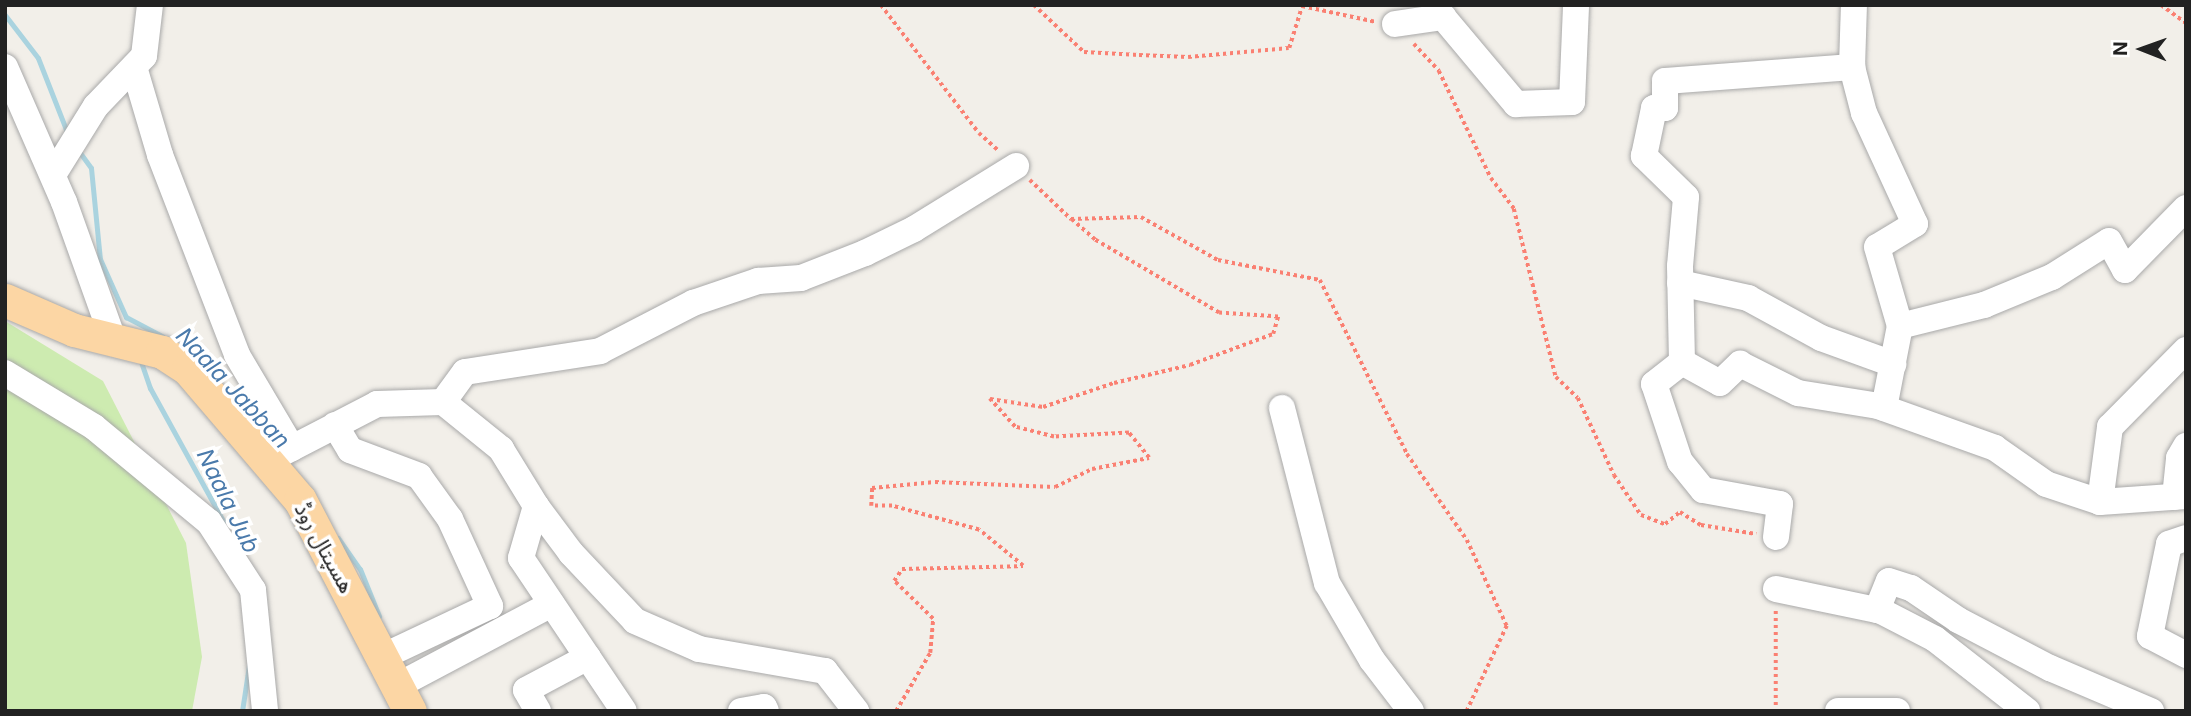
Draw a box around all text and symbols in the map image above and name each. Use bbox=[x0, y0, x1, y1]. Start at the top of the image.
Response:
north arrow bbox=[2107, 14, 2177, 84]
text: N bbox=[2109, 41, 2132, 56]
water label: Naala Jabban bbox=[170, 322, 296, 454]
water label: Naala Jub bbox=[191, 444, 265, 558]
street label: ھسپتال روڈ bbox=[289, 498, 359, 598]

